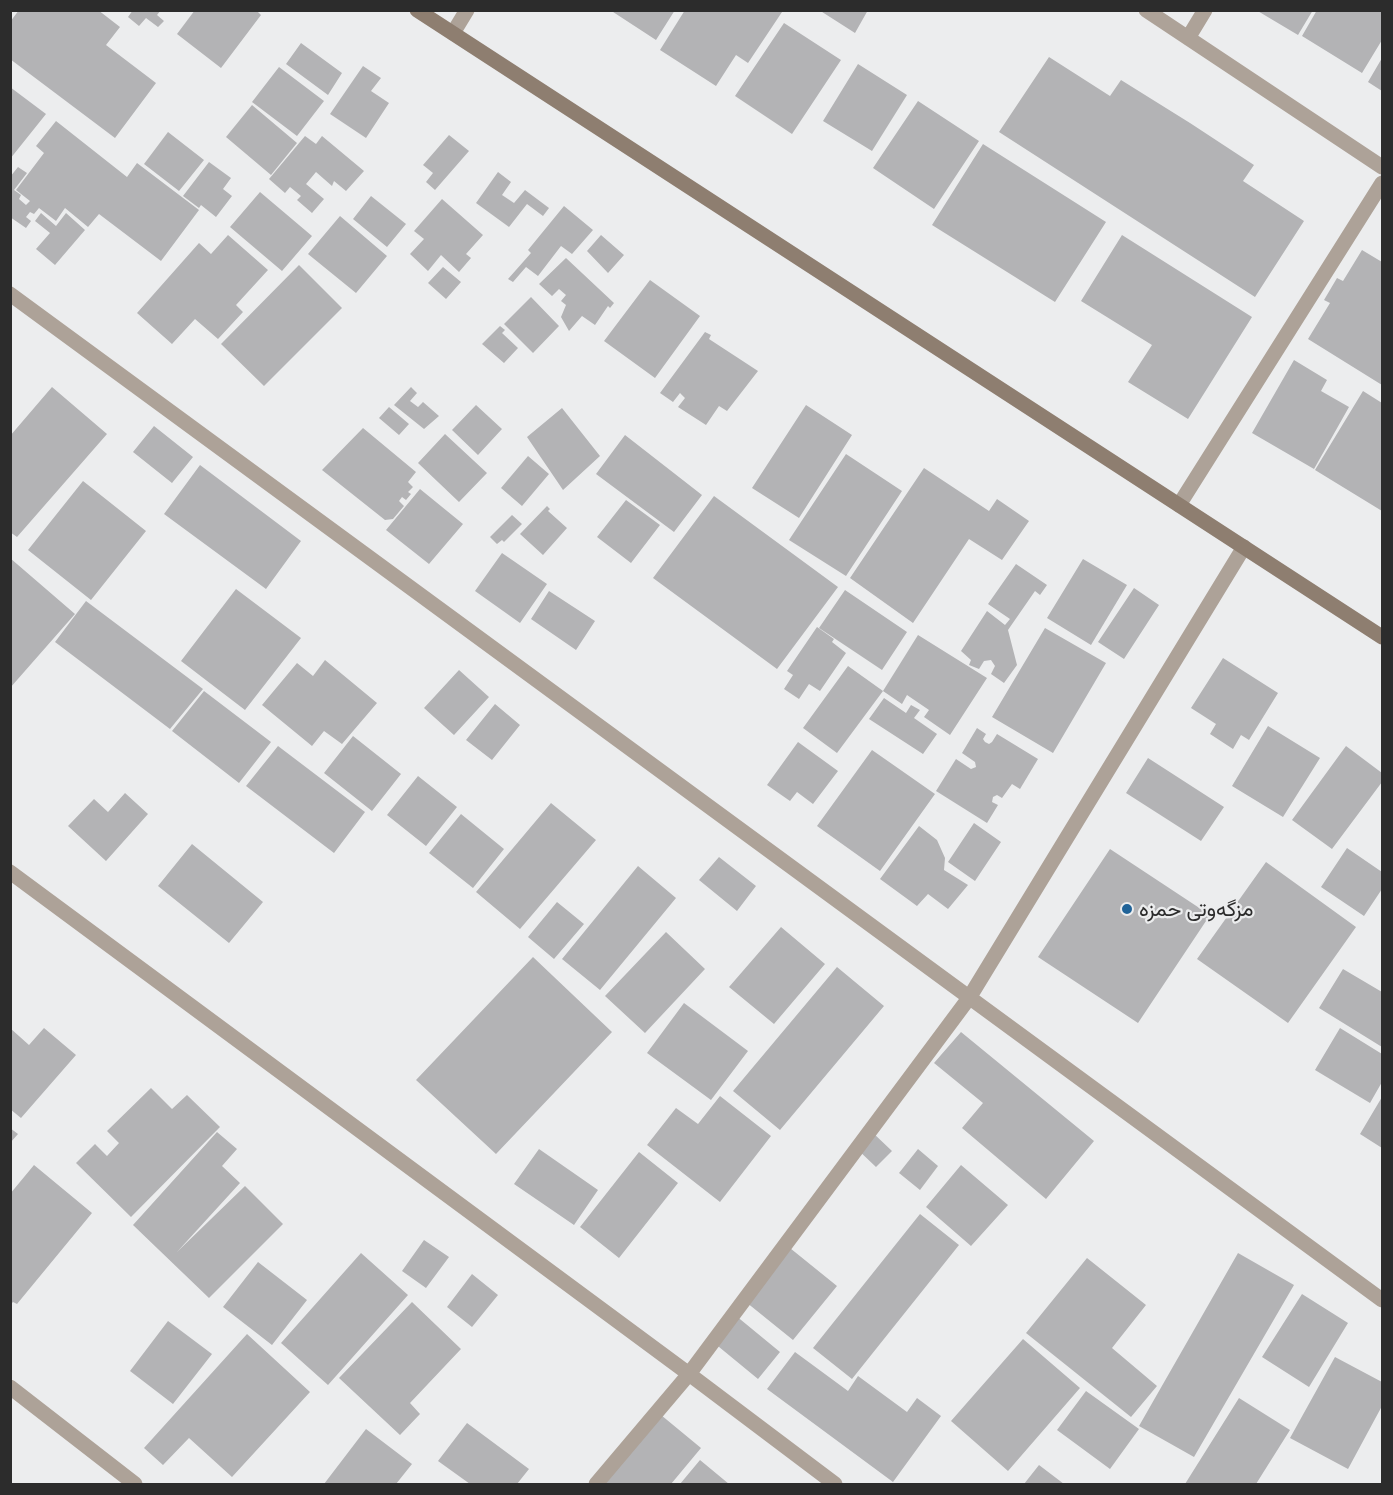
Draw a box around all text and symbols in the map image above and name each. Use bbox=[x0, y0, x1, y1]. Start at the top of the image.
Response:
place label: مزگەوتی حمزە bbox=[1139, 896, 1254, 922]
marker: مزگەوتی حمزە bbox=[1120, 902, 1134, 916]

